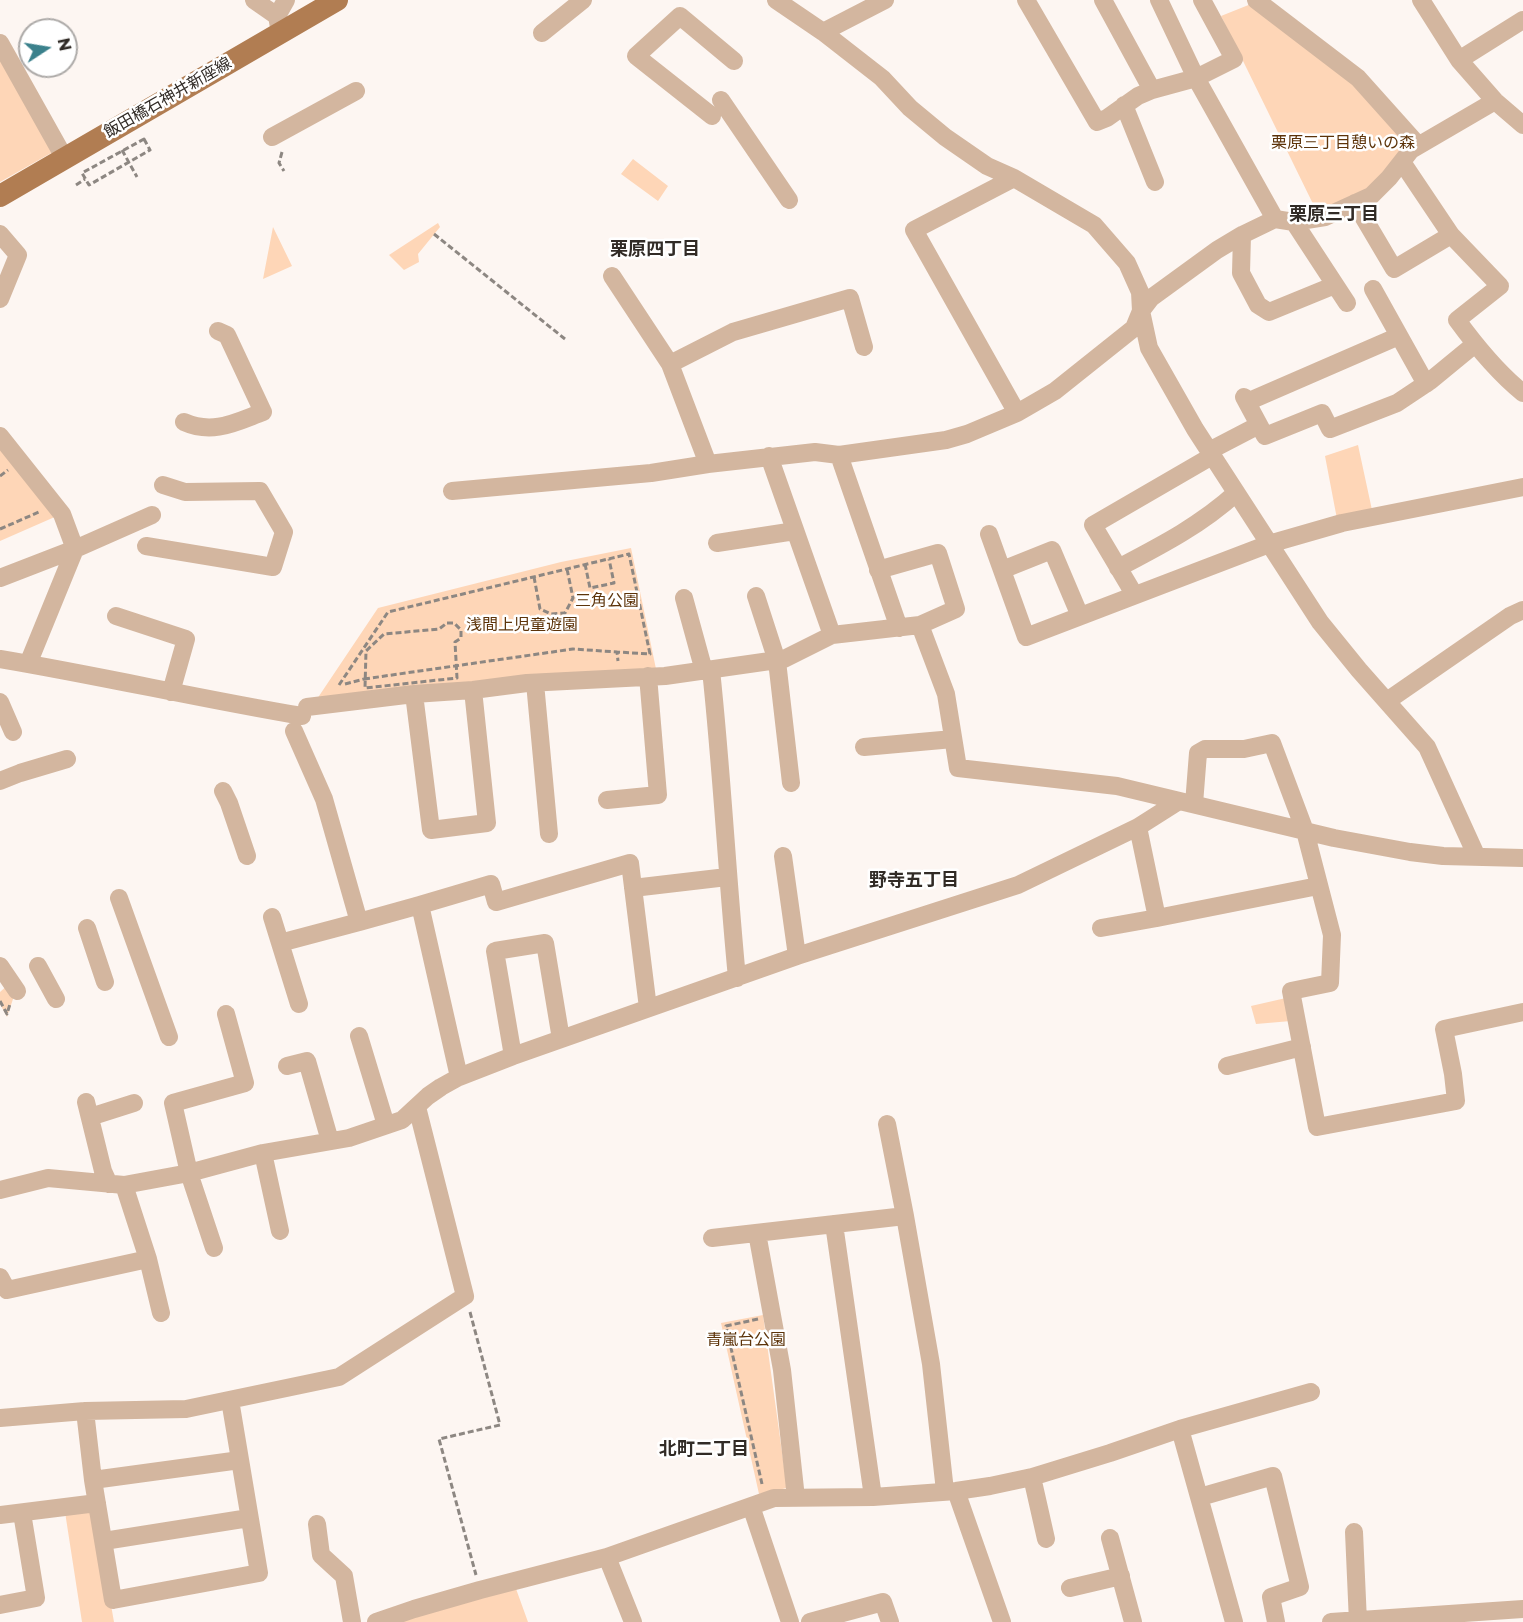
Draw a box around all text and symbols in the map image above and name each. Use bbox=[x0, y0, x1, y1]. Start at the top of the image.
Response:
north arrow bbox=[18, 18, 78, 78]
text: N bbox=[54, 36, 75, 53]
street label: 飯田橋石神井新座線 bbox=[101, 54, 235, 142]
park label: 栗原三丁目憩いの森 bbox=[1271, 133, 1415, 153]
district label: 栗原三丁目 bbox=[1289, 204, 1379, 226]
district label: 栗原四丁目 bbox=[610, 239, 700, 261]
park label: 三角公園 bbox=[575, 591, 639, 611]
park label: 浅間上児童遊園 bbox=[466, 615, 578, 635]
district label: 野寺五丁目 bbox=[869, 870, 959, 892]
park label: 青嵐台公園 bbox=[706, 1330, 786, 1350]
district label: 北町二丁目 bbox=[659, 1439, 749, 1461]

